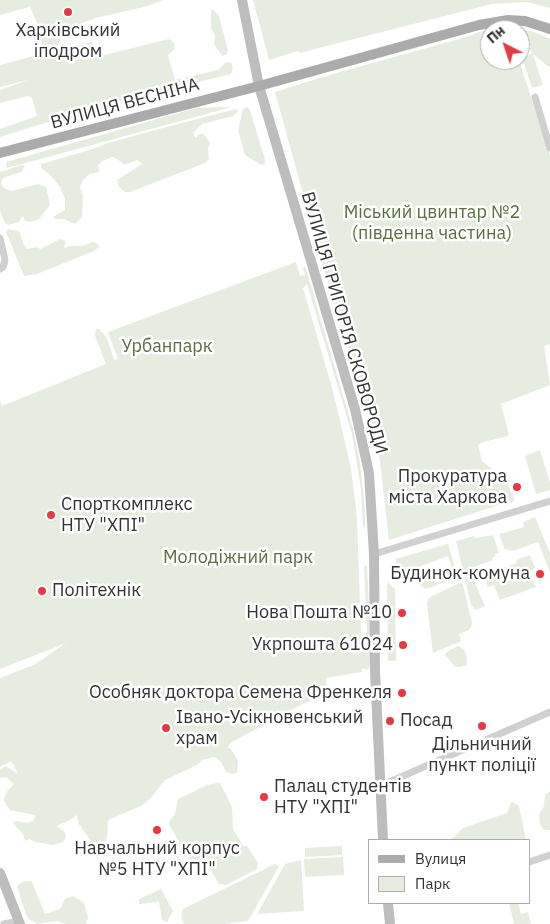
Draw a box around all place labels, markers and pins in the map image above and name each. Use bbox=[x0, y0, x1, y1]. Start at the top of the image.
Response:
marker: Харківський іподром bbox=[62, 6, 74, 18]
place label: Харківський іподром bbox=[16, 20, 120, 62]
place label: Прокуратура міста Харкова bbox=[389, 466, 507, 508]
marker: Прокуратура міста Харкова bbox=[511, 481, 523, 493]
place label: Спорткомплекс НТУ "ХПІ" bbox=[61, 494, 193, 536]
marker: Спорткомплекс НТУ "ХПІ" bbox=[45, 509, 57, 521]
place label: Будинок-комуна bbox=[390, 563, 530, 585]
marker: Будинок-комуна bbox=[534, 568, 546, 580]
place label: Політехнік bbox=[52, 580, 141, 602]
marker: Політехнік bbox=[36, 585, 48, 597]
place label: Нова Пошта №10 bbox=[246, 602, 392, 624]
marker: Нова Пошта №10 bbox=[396, 607, 408, 619]
place label: Укрпошта 61024 bbox=[252, 634, 393, 656]
marker: Укрпошта 61024 bbox=[397, 639, 409, 651]
place label: Особняк доктора Семена Френкеля bbox=[89, 682, 392, 704]
marker: Особняк доктора Семена Френкеля bbox=[396, 687, 408, 699]
place label: Івано-Усікновенський храм bbox=[176, 707, 363, 750]
place label: Посад bbox=[400, 710, 452, 732]
marker: Посад bbox=[384, 715, 396, 727]
marker: Дільничний пункт поліції bbox=[476, 720, 488, 732]
marker: Івано-Усікновенський храм bbox=[160, 722, 172, 734]
place label: Дільничний пункт поліції bbox=[428, 734, 536, 776]
place label: Палац студентів НТУ "ХПІ" bbox=[274, 776, 412, 819]
marker: Палац студентів НТУ "ХПІ" bbox=[258, 791, 270, 803]
marker: Навчальний корпус №5 НТУ "ХПІ" bbox=[151, 824, 163, 836]
place label: Навчальний корпус №5 НТУ "ХПІ" bbox=[74, 838, 240, 881]

